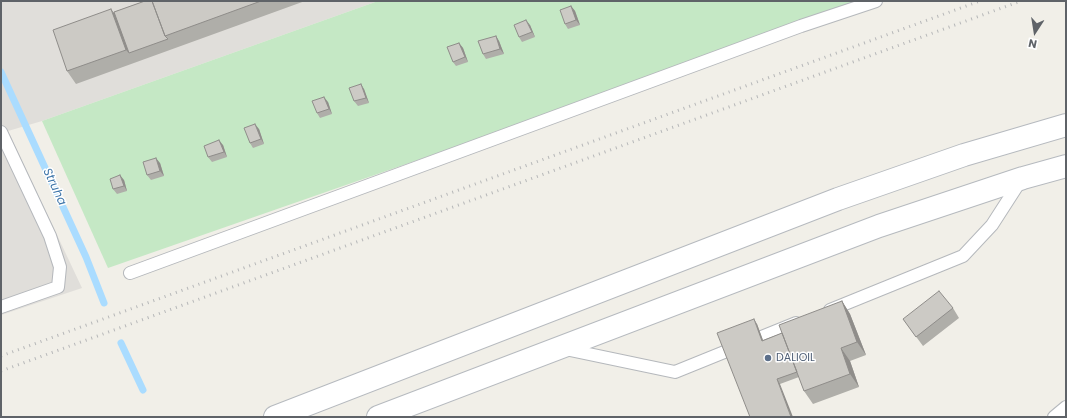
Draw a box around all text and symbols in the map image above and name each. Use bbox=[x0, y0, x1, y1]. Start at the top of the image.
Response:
north arrow bbox=[1015, 12, 1055, 52]
text: N bbox=[1027, 35, 1038, 52]
water label: Struha bbox=[39, 166, 69, 208]
place label: DALIOIL bbox=[776, 351, 815, 365]
marker: DALIOIL bbox=[763, 353, 773, 363]

